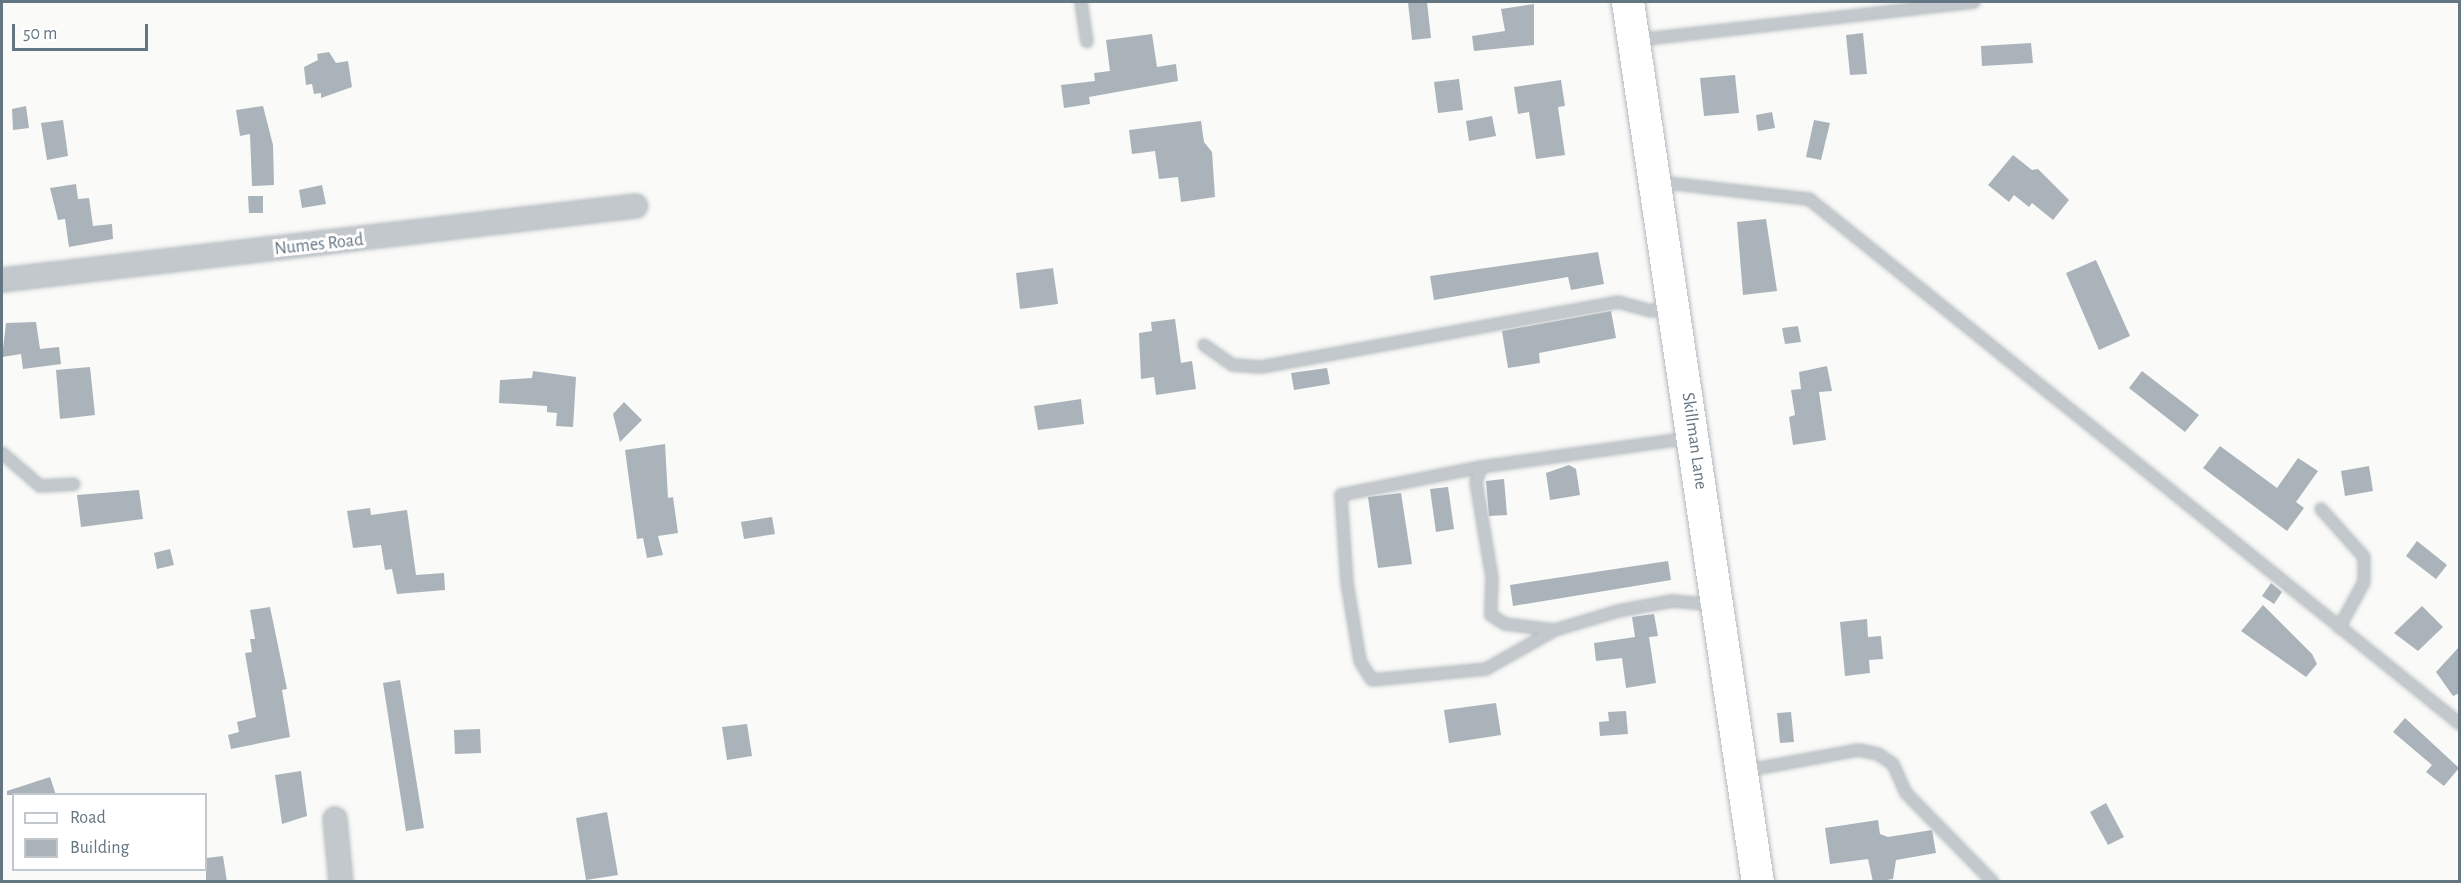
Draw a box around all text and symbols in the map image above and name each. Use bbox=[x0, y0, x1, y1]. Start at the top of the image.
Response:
scale bar bbox=[15, 12, 152, 50]
text: 50 m bbox=[23, 25, 57, 43]
street label: Numes Road bbox=[273, 230, 365, 260]
street label: Skillman Lane bbox=[1677, 391, 1711, 491]
legend bbox=[12, 793, 207, 871]
text: Road bbox=[70, 809, 106, 827]
text: Building bbox=[70, 839, 129, 857]

